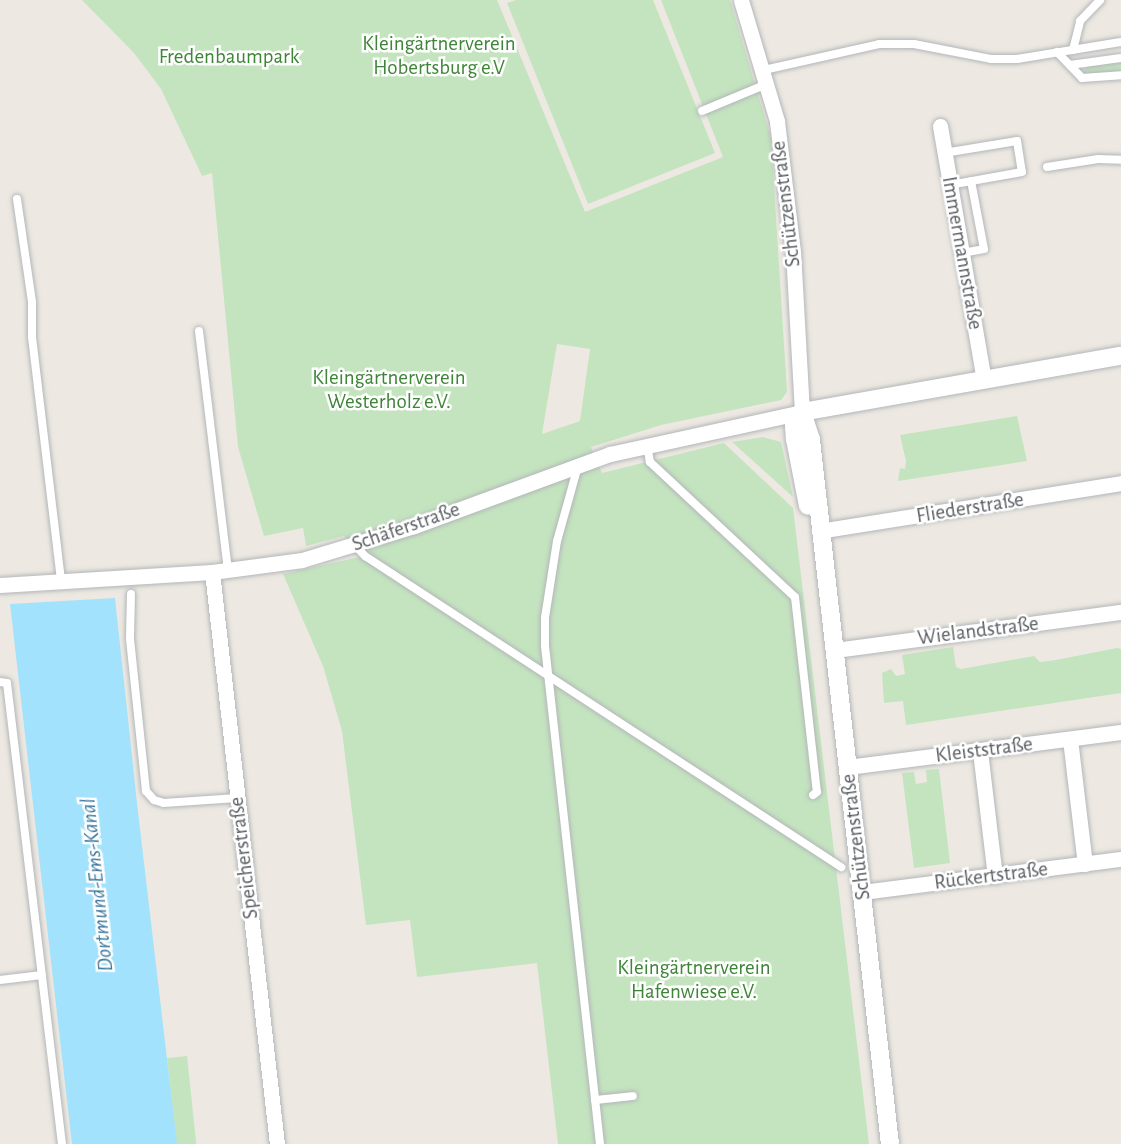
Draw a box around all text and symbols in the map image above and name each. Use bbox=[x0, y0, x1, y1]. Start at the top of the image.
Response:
park label: Kleingärtnerverein Hobertsburg e.V bbox=[362, 31, 516, 81]
park label: Fredenbaumpark bbox=[159, 44, 299, 70]
street label: Schützenstraße bbox=[766, 140, 806, 268]
street label: Immermannstraße bbox=[936, 174, 988, 332]
park label: Kleingärtnerverein Westerholz e.V. bbox=[312, 365, 466, 415]
street label: Fliederstraße bbox=[914, 487, 1026, 529]
street label: Schäferstraße bbox=[349, 497, 463, 557]
street label: Wielandstraße bbox=[916, 611, 1040, 651]
street label: Kleiststraße bbox=[934, 732, 1034, 768]
street label: Schützenstraße bbox=[836, 773, 876, 901]
street label: Speicherstraße bbox=[224, 795, 264, 921]
water label: Dortmund-Ems-Kanal bbox=[75, 797, 119, 973]
street label: Rückertstraße bbox=[933, 857, 1049, 895]
park label: Kleingärtnerverein Hafenwiese e.V. bbox=[617, 955, 771, 1005]

